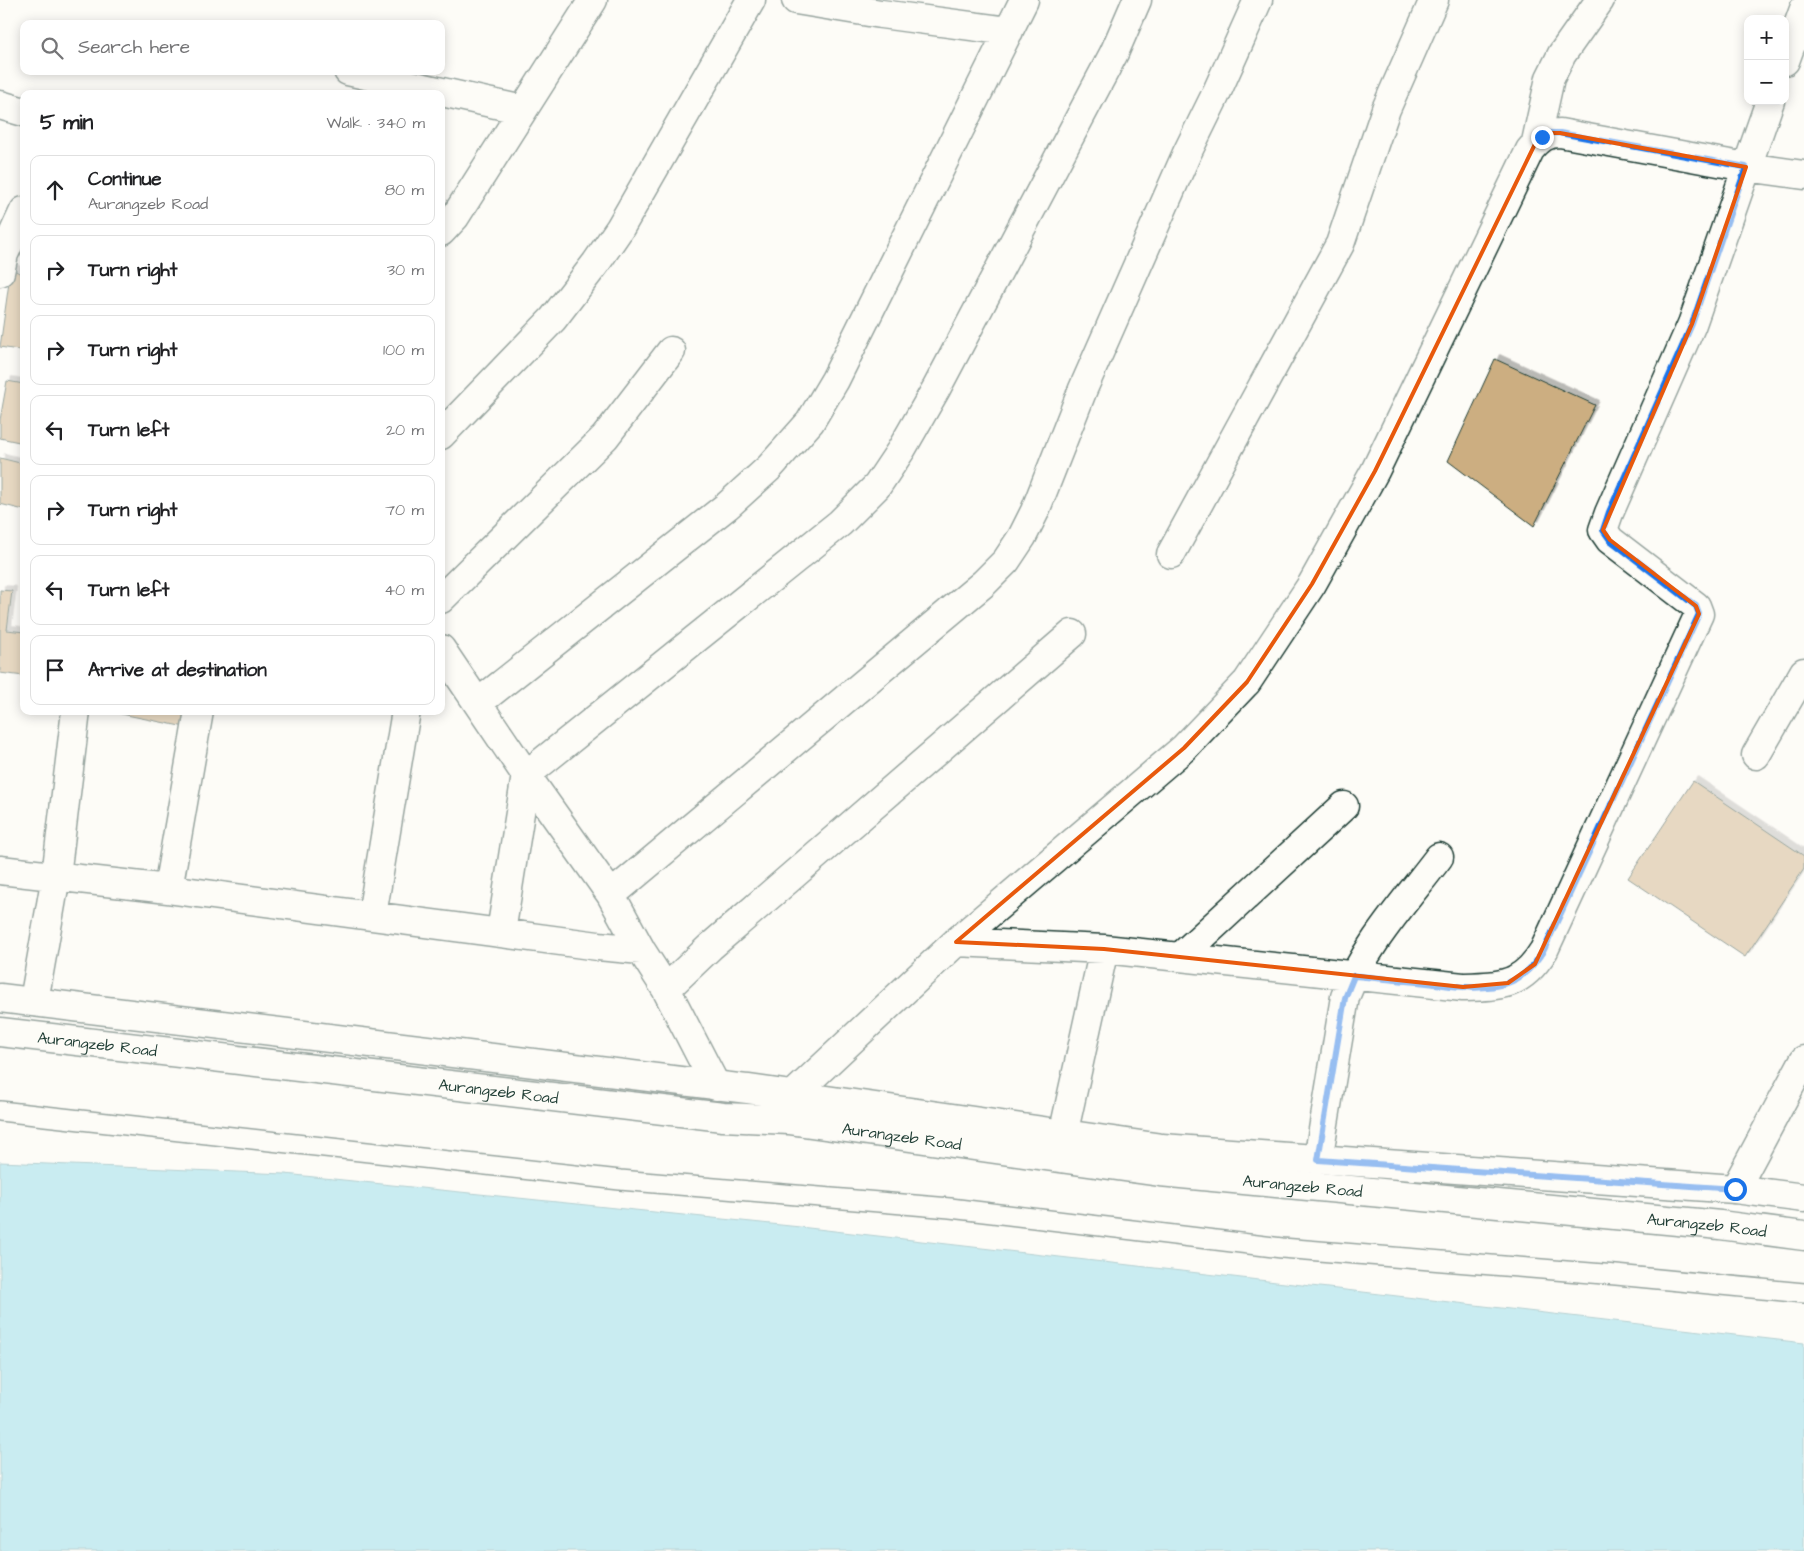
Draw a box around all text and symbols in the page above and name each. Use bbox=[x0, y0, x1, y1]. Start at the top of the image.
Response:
map controls bbox=[1744, 15, 1789, 105]
button: + bbox=[1744, 15, 1789, 60]
search box bbox=[20, 20, 445, 75]
icon: search bbox=[38, 34, 66, 62]
text: Search here bbox=[78, 34, 190, 61]
button: − bbox=[1744, 60, 1789, 105]
text: 5 min bbox=[40, 108, 93, 137]
text: Walk · 340 m bbox=[326, 112, 425, 134]
route end bbox=[1531, 126, 1554, 149]
text: Continue bbox=[88, 166, 162, 193]
icon: ahead bbox=[41, 176, 69, 204]
text: 80 m bbox=[385, 179, 424, 201]
text: Aurangzeb Road bbox=[88, 193, 208, 215]
icon: right bbox=[41, 256, 69, 284]
text: Turn right bbox=[88, 257, 177, 284]
text: 30 m bbox=[387, 259, 424, 281]
icon: right bbox=[41, 336, 69, 364]
text: Turn right bbox=[88, 337, 177, 364]
text: 100 m bbox=[383, 339, 424, 361]
icon: left bbox=[41, 416, 69, 444]
text: Turn left bbox=[88, 417, 169, 444]
text: 20 m bbox=[386, 419, 424, 441]
icon: right bbox=[41, 496, 69, 524]
text: Turn right bbox=[88, 497, 177, 524]
text: 70 m bbox=[385, 499, 424, 521]
icon: left bbox=[41, 576, 69, 604]
text: Turn left bbox=[88, 577, 169, 604]
text: 40 m bbox=[384, 579, 424, 601]
icon: arrive bbox=[41, 656, 69, 684]
text: Arrive at destination bbox=[88, 657, 267, 684]
street label: Aurangzeb Road bbox=[36, 1026, 158, 1062]
street label: Aurangzeb Road bbox=[437, 1074, 559, 1110]
street label: Aurangzeb Road bbox=[841, 1118, 963, 1156]
street label: Aurangzeb Road bbox=[1242, 1170, 1364, 1203]
route start bbox=[1724, 1178, 1747, 1201]
street label: Aurangzeb Road bbox=[1646, 1208, 1768, 1243]

